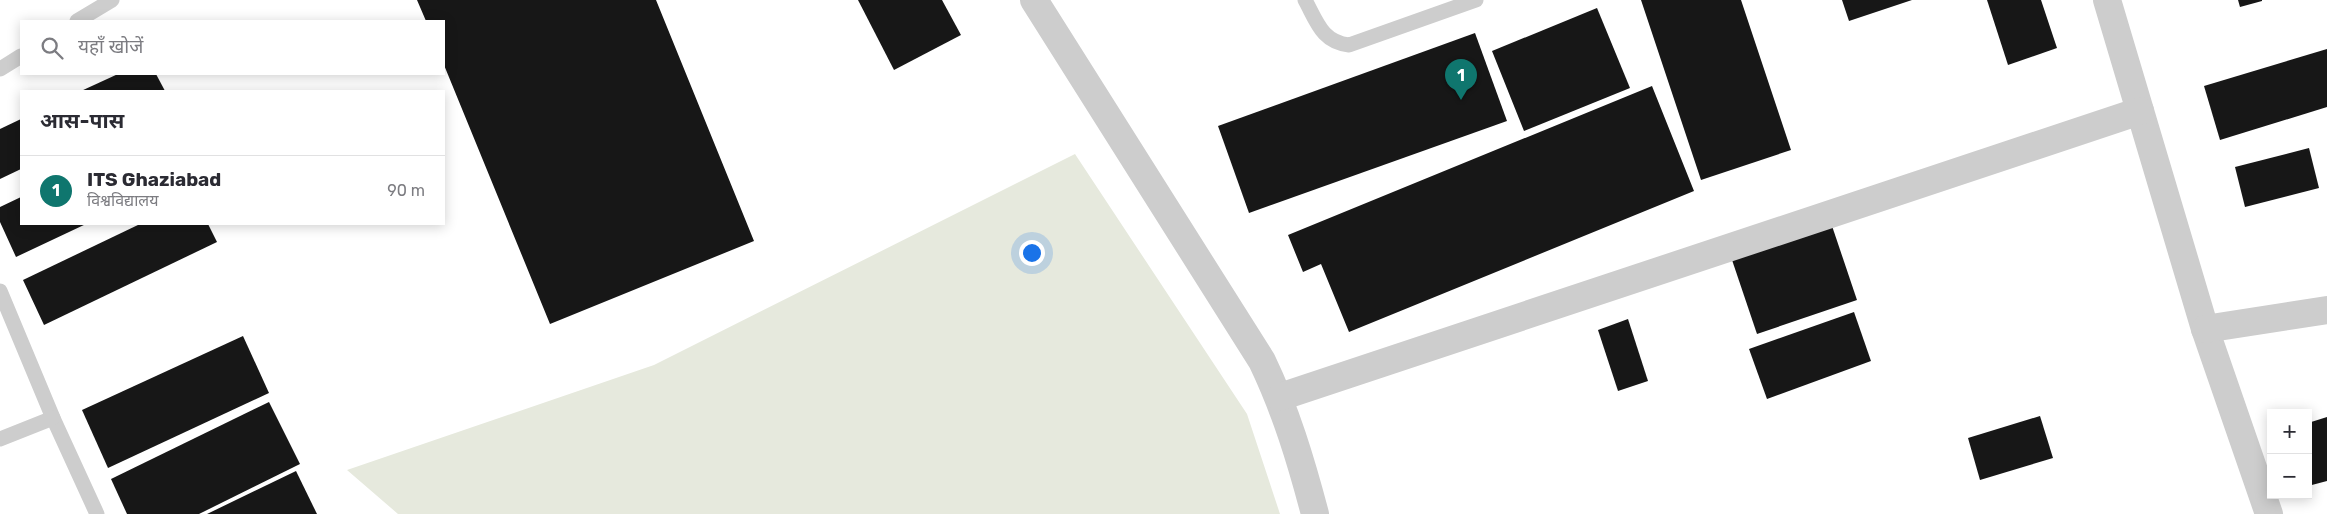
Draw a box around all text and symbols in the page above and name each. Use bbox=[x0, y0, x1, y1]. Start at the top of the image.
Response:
search box bbox=[20, 20, 445, 75]
icon: search bbox=[38, 34, 66, 62]
text: यहाँ खोजें bbox=[78, 35, 143, 58]
pin: 1 bbox=[1445, 59, 1477, 100]
text: आस-पास bbox=[40, 108, 124, 133]
text: ITS Ghaziabad bbox=[87, 168, 221, 191]
text: 1 bbox=[52, 181, 60, 200]
text: 90 m bbox=[387, 181, 425, 200]
text: विश्वविद्यालय bbox=[87, 191, 158, 210]
your location bbox=[1019, 240, 1045, 266]
map controls bbox=[2267, 409, 2312, 499]
button: + bbox=[2267, 409, 2312, 454]
button: − bbox=[2267, 454, 2312, 499]

